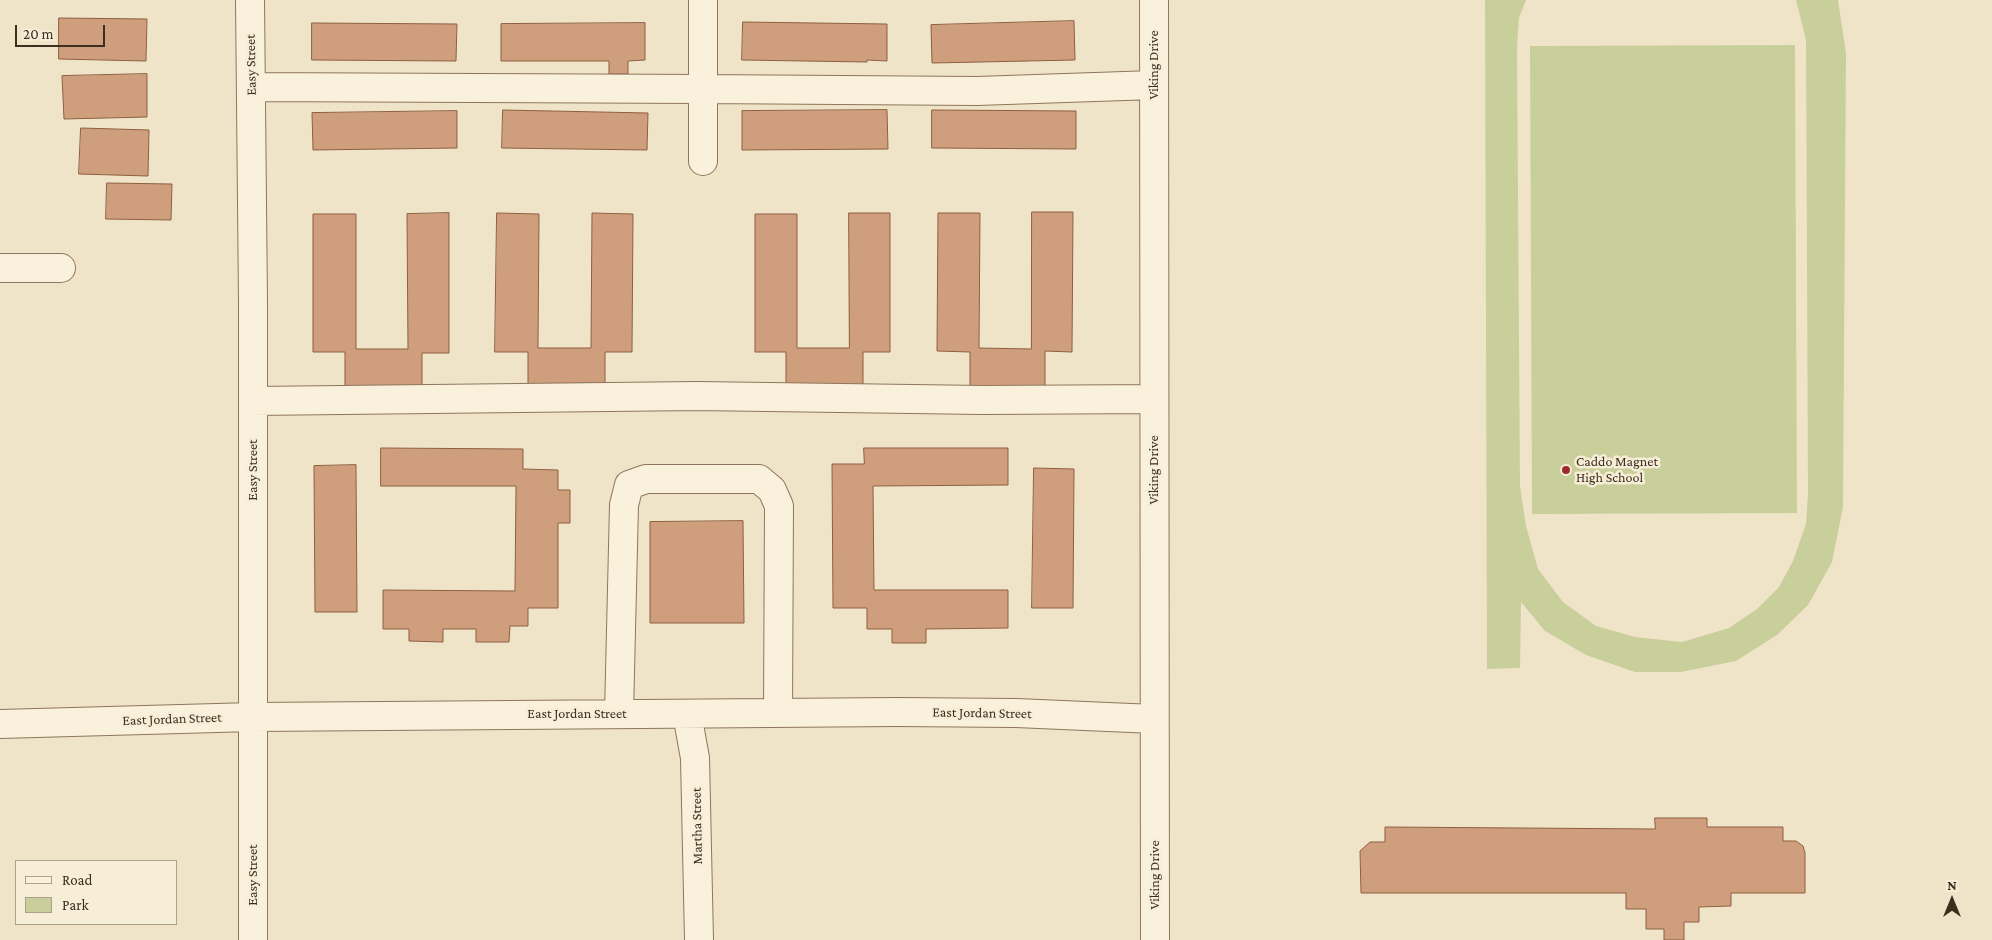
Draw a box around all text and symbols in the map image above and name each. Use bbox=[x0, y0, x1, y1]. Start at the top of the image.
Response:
scale bar bbox=[18, 15, 108, 47]
text: 20 m bbox=[23, 26, 54, 42]
street label: Viking Drive bbox=[1146, 30, 1162, 100]
street label: Easy Street bbox=[242, 34, 260, 96]
street label: Viking Drive bbox=[1146, 435, 1162, 505]
street label: Easy Street bbox=[245, 439, 261, 501]
place label: Caddo Magnet High School bbox=[1576, 454, 1658, 487]
marker: Caddo Magnet High School bbox=[1560, 464, 1572, 476]
street label: East Jordan Street bbox=[932, 704, 1032, 722]
street label: East Jordan Street bbox=[527, 706, 627, 722]
street label: East Jordan Street bbox=[122, 709, 222, 729]
street label: Martha Street bbox=[688, 787, 706, 865]
street label: Viking Drive bbox=[1147, 840, 1163, 910]
street label: Easy Street bbox=[245, 844, 261, 906]
legend bbox=[15, 860, 178, 925]
text: Road bbox=[62, 872, 92, 888]
north arrow bbox=[1927, 875, 1977, 925]
text: N bbox=[1947, 877, 1957, 893]
text: Park bbox=[62, 897, 89, 913]

